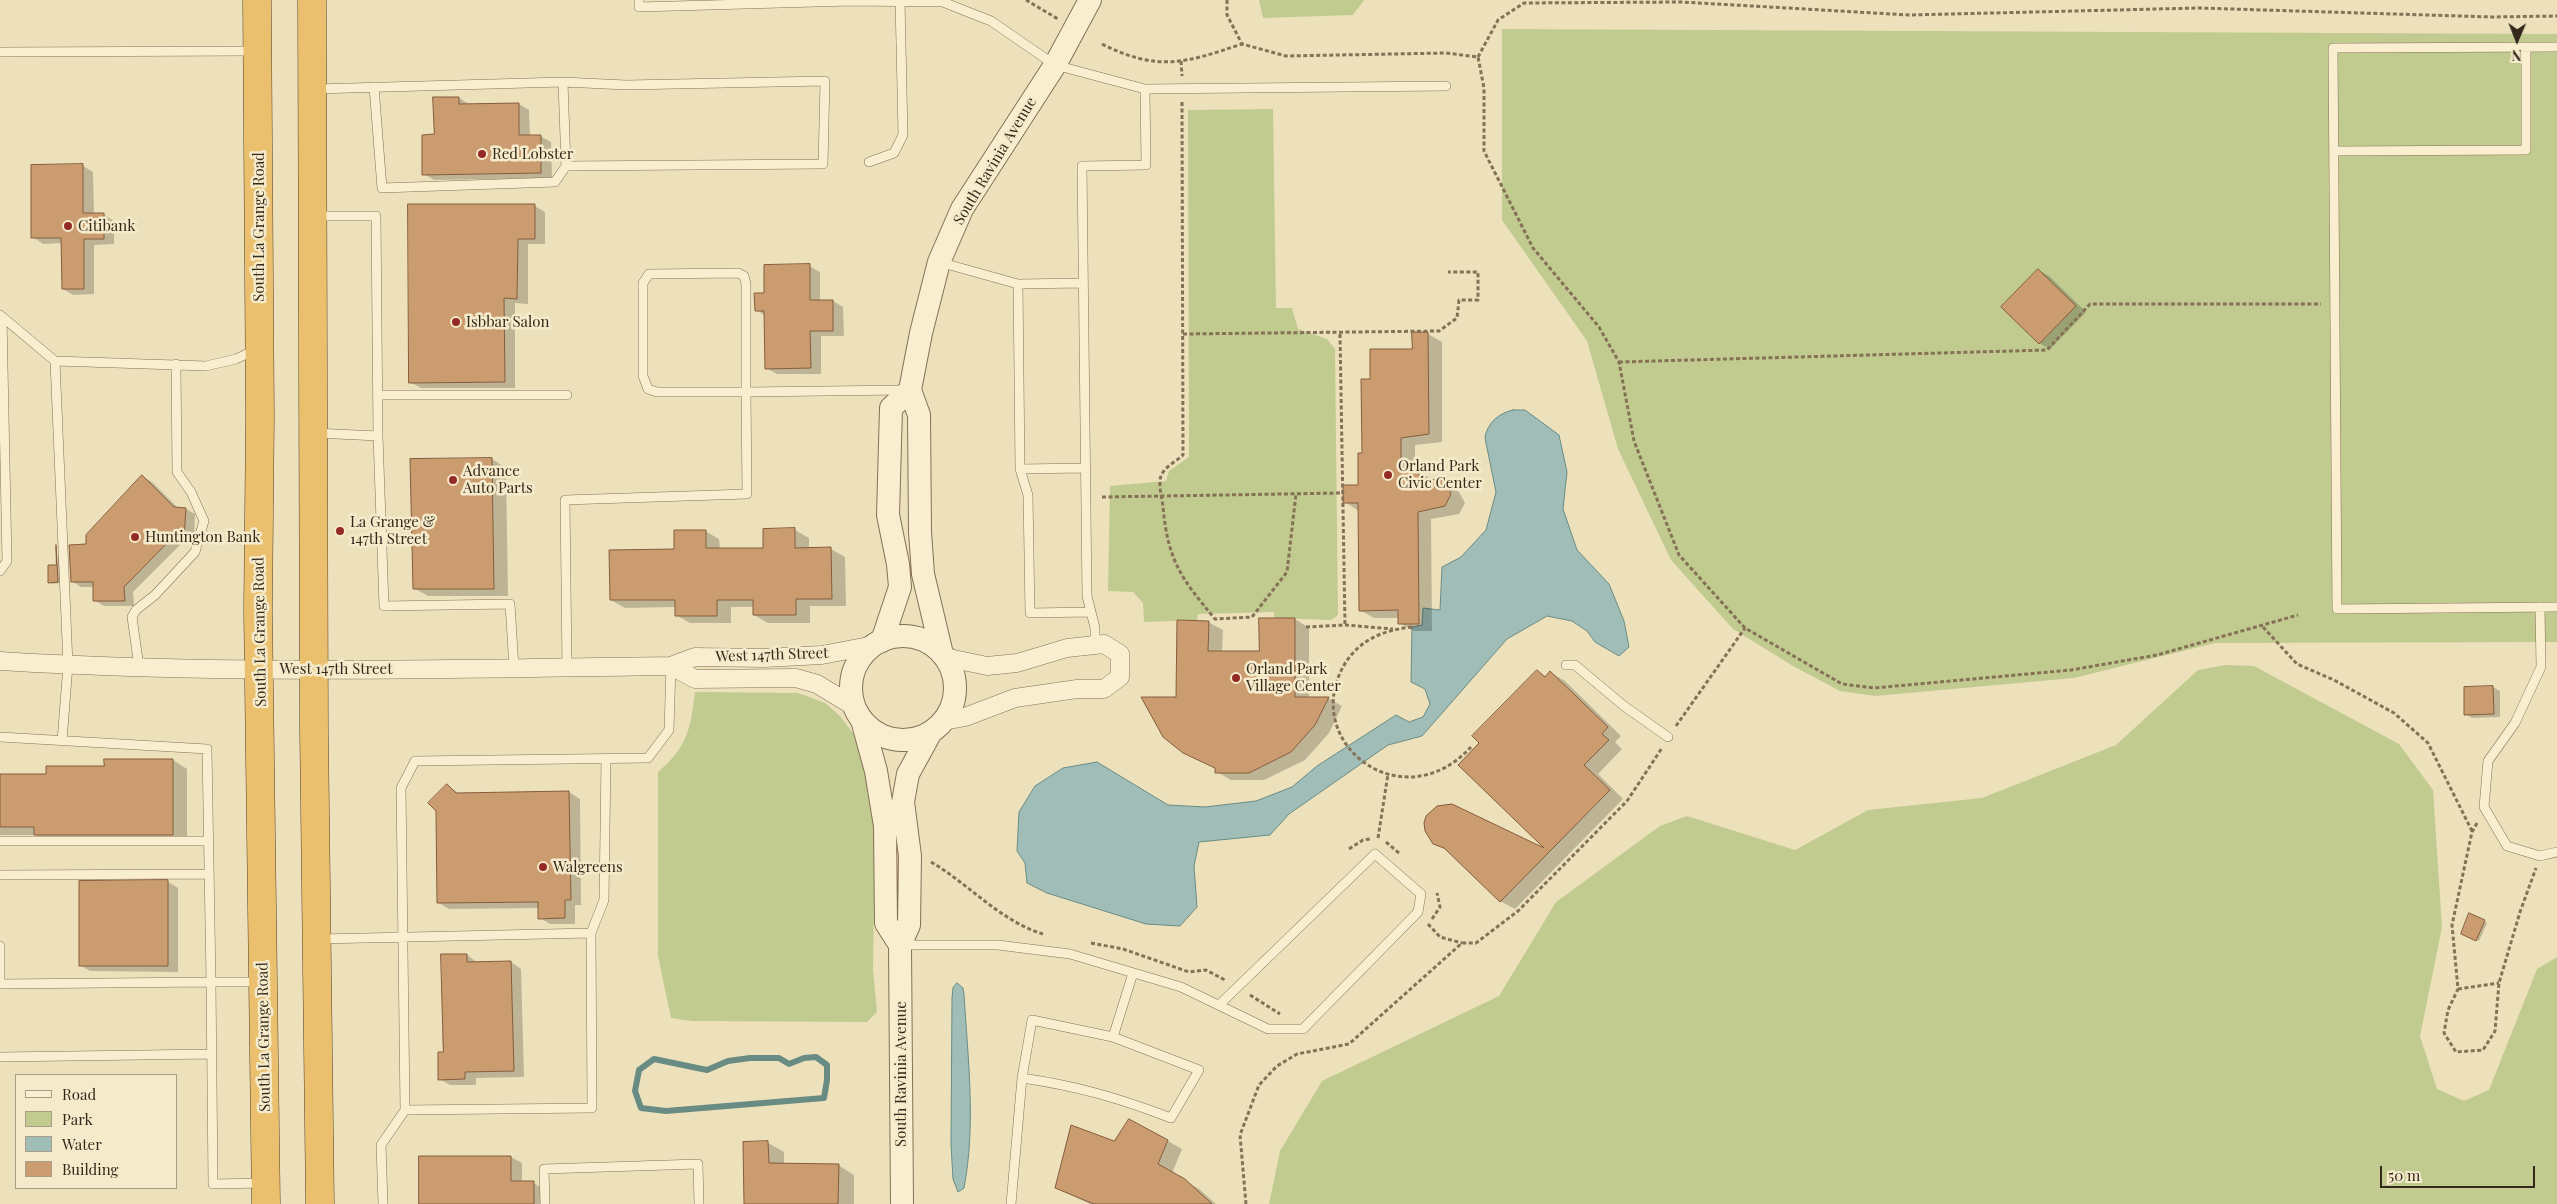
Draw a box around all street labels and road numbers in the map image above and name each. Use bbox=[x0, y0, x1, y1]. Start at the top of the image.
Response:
street label: South Ravinia Avenue bbox=[950, 94, 1040, 228]
street label: South La Grange Road bbox=[250, 152, 268, 302]
street label: South La Grange Road bbox=[250, 557, 270, 707]
street label: West 147th Street bbox=[715, 644, 829, 666]
street label: West 147th Street bbox=[280, 660, 392, 678]
street label: South La Grange Road bbox=[254, 962, 274, 1112]
street label: South Ravinia Avenue bbox=[892, 1001, 910, 1147]

